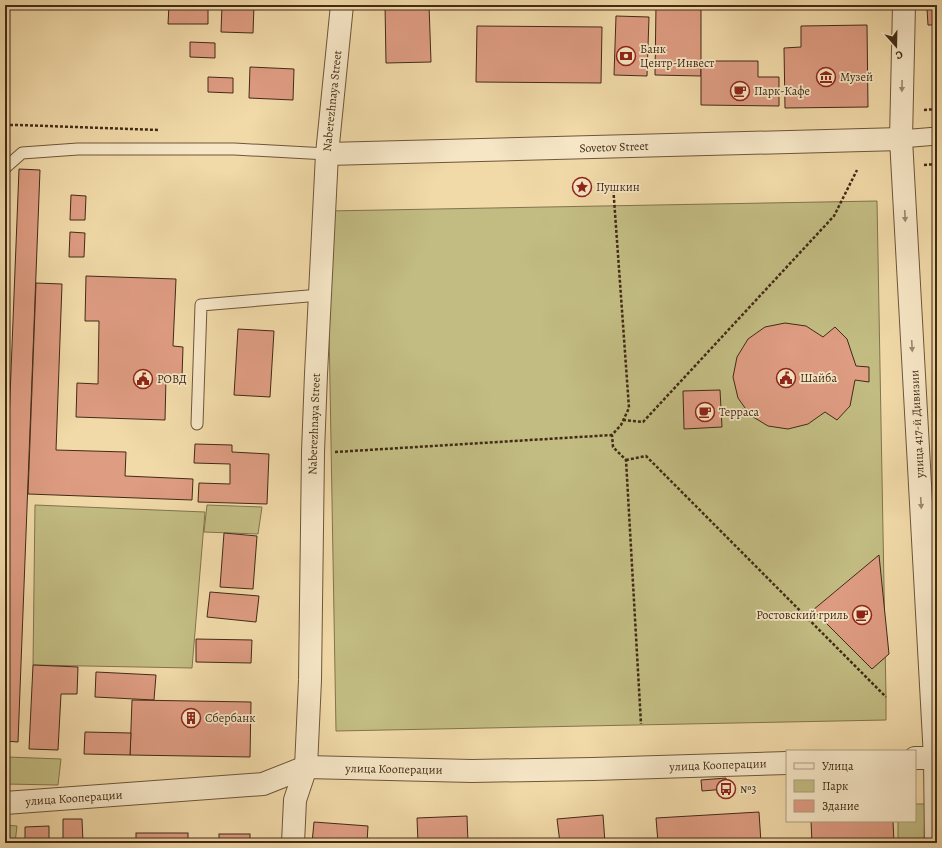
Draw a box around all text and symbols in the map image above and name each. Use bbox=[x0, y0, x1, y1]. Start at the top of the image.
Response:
north arrow bbox=[876, 26, 916, 66]
place label: Банк Центр-Инвест bbox=[640, 41, 715, 71]
bank icon: Банк Центр-Инвест bbox=[615, 45, 637, 67]
text: С bbox=[893, 47, 905, 63]
street label: Naberezhnaya Street bbox=[319, 50, 345, 152]
museum icon: Музей bbox=[815, 66, 837, 88]
place label: Музей bbox=[840, 69, 873, 85]
cafe icon: Парк-Кафе bbox=[729, 80, 751, 102]
one-way arrow bbox=[899, 80, 906, 92]
place label: Парк-Кафе bbox=[754, 83, 810, 99]
street label: Sovetov Street bbox=[579, 138, 649, 156]
place icon: Пушкин bbox=[571, 176, 593, 198]
place label: Пушкин bbox=[596, 179, 640, 195]
one-way arrow bbox=[902, 210, 909, 222]
one-way arrow bbox=[909, 340, 916, 352]
public building icon: Шайба bbox=[775, 367, 797, 389]
public building icon: РОВД bbox=[132, 368, 154, 390]
place label: Шайба bbox=[800, 370, 837, 386]
street label: улица 417-й Дивизии bbox=[906, 370, 928, 479]
place label: РОВД bbox=[157, 371, 187, 387]
street label: Naberezhnaya Street bbox=[304, 373, 324, 475]
cafe icon: Терраса bbox=[694, 401, 716, 423]
place label: Терраса bbox=[719, 404, 760, 420]
one-way arrow bbox=[918, 497, 924, 510]
cafe icon: Ростовский гриль bbox=[851, 604, 873, 626]
place label: Ростовский гриль bbox=[756, 607, 849, 623]
building icon: Сбербанк bbox=[180, 707, 202, 729]
place label: Сбербанк bbox=[205, 710, 256, 726]
legend bbox=[786, 750, 916, 822]
street label: улица Кооперации bbox=[668, 755, 767, 775]
text: Улица bbox=[822, 758, 854, 774]
street label: улица Кооперации bbox=[344, 760, 443, 778]
bus stop icon: №3 bbox=[715, 778, 737, 800]
text: Парк bbox=[822, 778, 848, 794]
place label: №3 bbox=[740, 781, 756, 797]
street label: улица Кооперации bbox=[24, 787, 123, 809]
text: Здание bbox=[822, 798, 859, 814]

